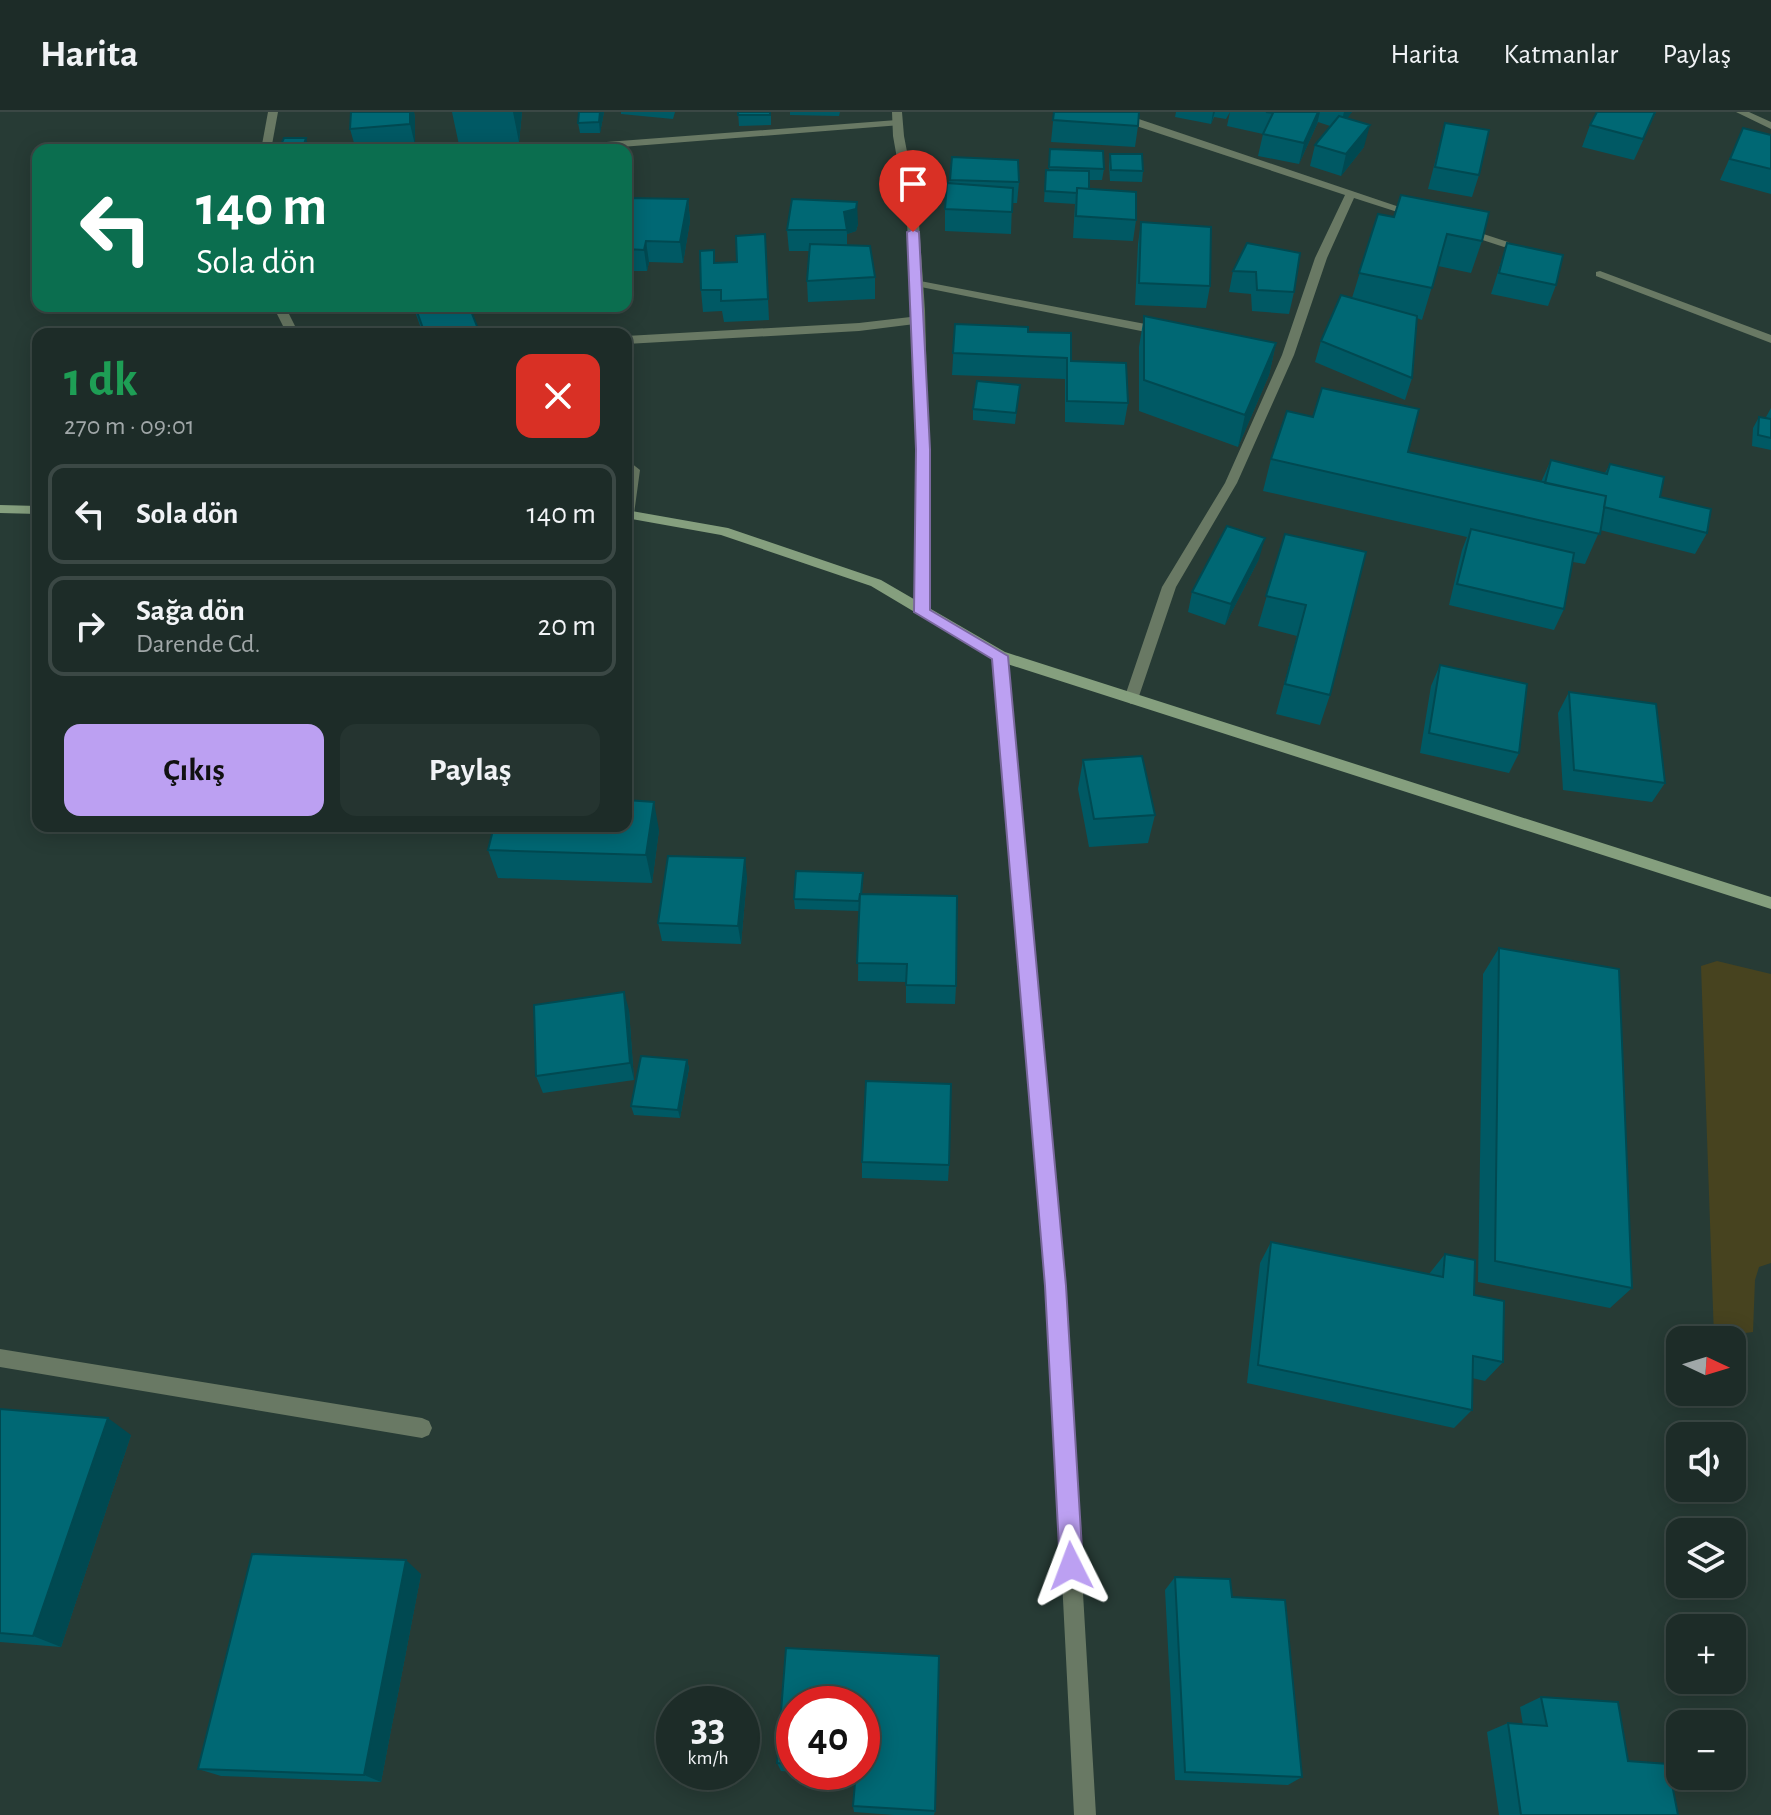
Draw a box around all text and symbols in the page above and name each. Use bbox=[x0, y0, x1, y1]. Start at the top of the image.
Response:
text: Harita bbox=[40, 36, 138, 74]
text: Harita bbox=[1390, 41, 1459, 69]
text: Katmanlar bbox=[1503, 41, 1618, 69]
text: Paylaş bbox=[1662, 41, 1731, 69]
pin bbox=[879, 150, 947, 232]
icon: arrive bbox=[891, 162, 935, 206]
icon: left bbox=[64, 176, 168, 280]
text: 140 m bbox=[196, 179, 327, 235]
text: Sola dön bbox=[196, 244, 316, 280]
button: close bbox=[516, 354, 600, 438]
text: 1 dk bbox=[64, 357, 138, 405]
text: 270 m · 09:01 bbox=[64, 413, 195, 439]
icon: left bbox=[68, 492, 112, 536]
text: Sola dön bbox=[136, 499, 238, 529]
text: 140 m bbox=[526, 499, 596, 529]
text: Sağa dön bbox=[136, 596, 245, 626]
icon: right bbox=[68, 604, 112, 648]
text: 20 m bbox=[538, 611, 596, 641]
text: Darende Cd. bbox=[136, 631, 261, 657]
button: Çıkış bbox=[64, 724, 324, 816]
button: Paylaş bbox=[340, 724, 600, 816]
north arrow bbox=[1666, 1326, 1746, 1406]
map controls bbox=[1666, 1326, 1746, 1790]
button: sound bbox=[1666, 1422, 1746, 1502]
button: layers bbox=[1666, 1518, 1746, 1598]
position arrow bbox=[1029, 1524, 1113, 1608]
button: + bbox=[1666, 1614, 1746, 1694]
speed limit sign: 40 bbox=[776, 1686, 880, 1790]
text: 33 bbox=[691, 1708, 725, 1748]
button: − bbox=[1666, 1710, 1746, 1790]
text: km/h bbox=[687, 1748, 729, 1768]

